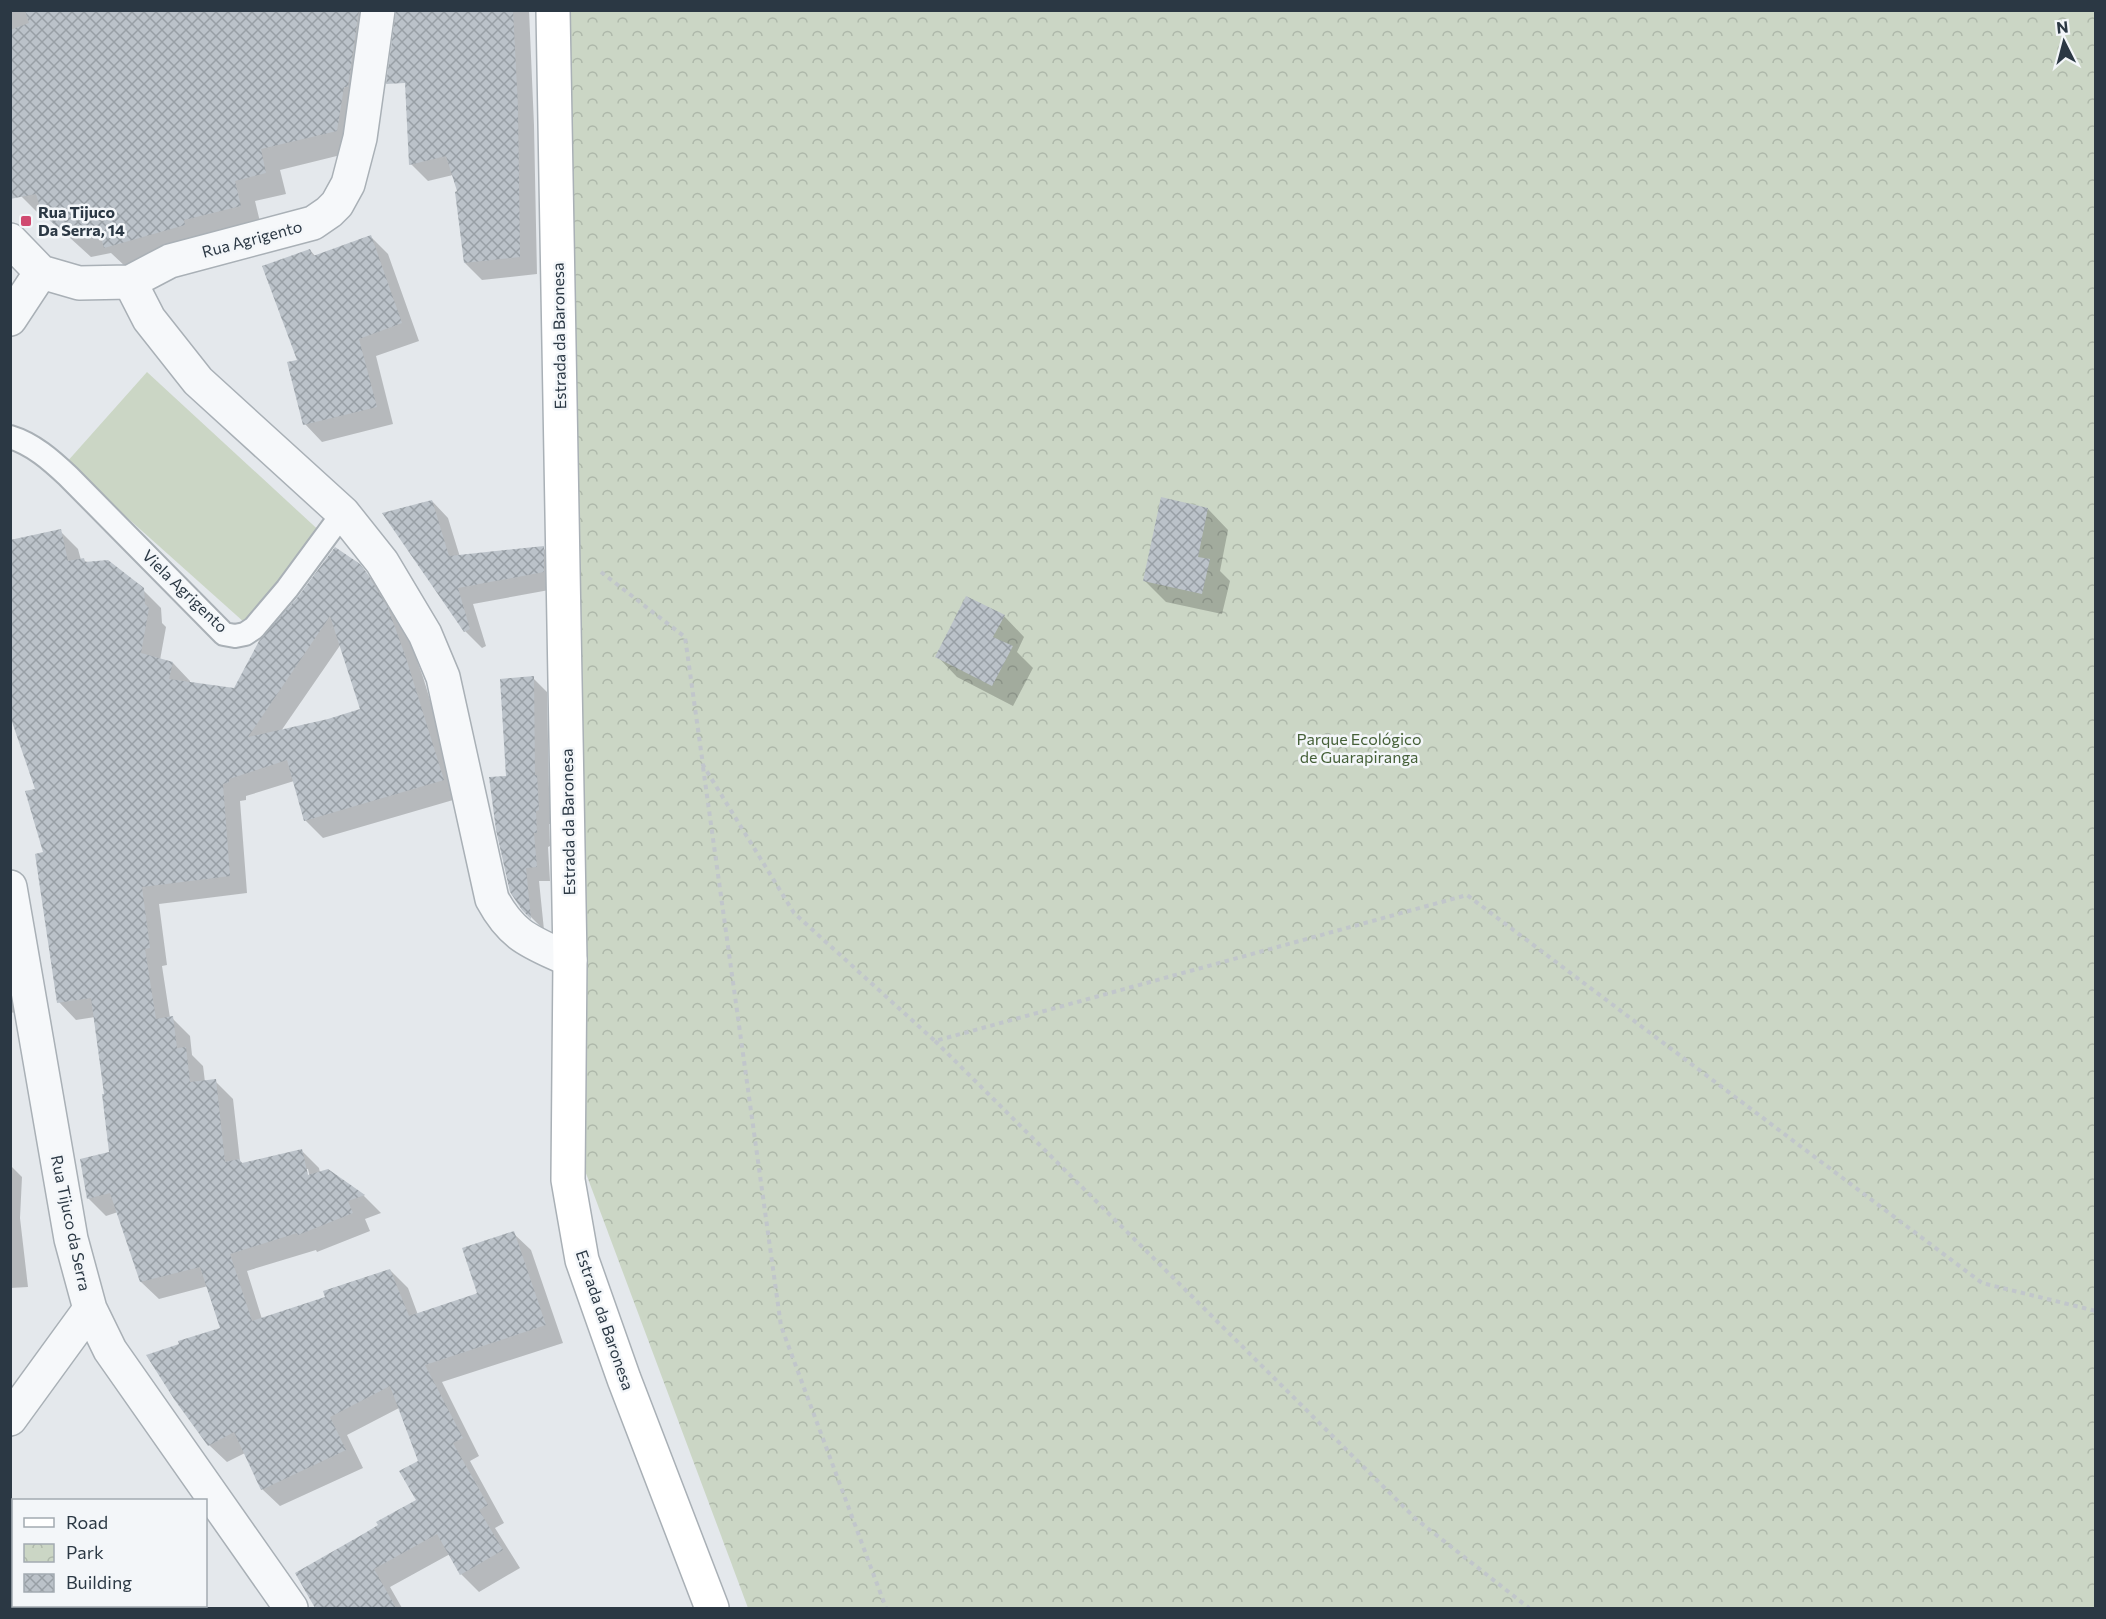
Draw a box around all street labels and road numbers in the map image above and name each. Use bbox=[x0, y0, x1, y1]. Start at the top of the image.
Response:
street label: Rua Agrigento bbox=[200, 216, 304, 261]
street label: Estrada da Baronesa bbox=[548, 262, 569, 410]
street label: Viela Agrigento bbox=[139, 545, 232, 636]
street label: Estrada da Baronesa bbox=[557, 748, 578, 896]
street label: Rua Tijuco da Serra bbox=[48, 1153, 95, 1293]
street label: Estrada da Baronesa bbox=[573, 1247, 638, 1392]

